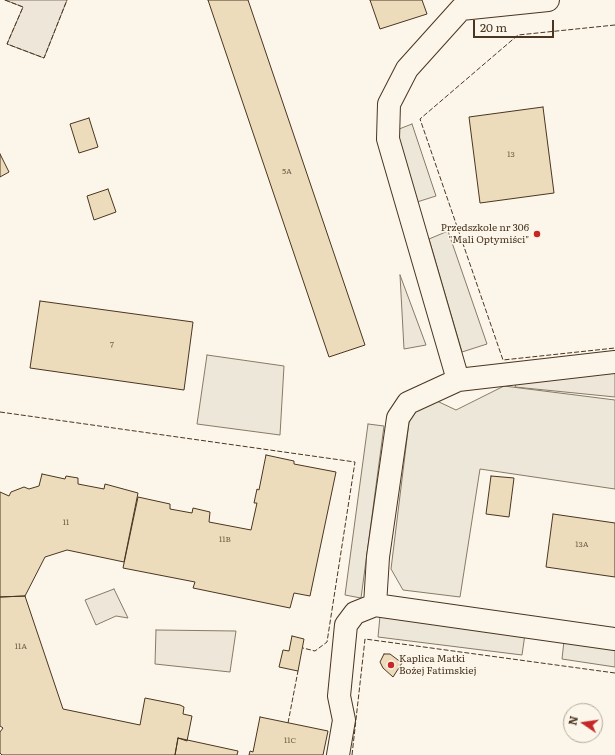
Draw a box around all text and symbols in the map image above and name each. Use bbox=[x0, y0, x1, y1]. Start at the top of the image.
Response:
scale bar bbox=[475, 12, 556, 38]
text: 20 m bbox=[480, 18, 507, 36]
house number: 13 bbox=[507, 150, 515, 160]
house number: 5A bbox=[282, 167, 292, 177]
place label: Przedszkole nr 306 "Mali Optymiści" bbox=[441, 222, 529, 246]
marker: Przedszkole nr 306 "Mali Optymiści" bbox=[532, 229, 542, 239]
house number: 7 bbox=[110, 340, 114, 350]
house number: 11 bbox=[63, 518, 69, 528]
house number: 11B bbox=[219, 535, 231, 545]
house number: 13A bbox=[575, 540, 589, 550]
house number: 11A bbox=[15, 642, 27, 652]
place label: Kaplica Matki Bożej Fatimskiej bbox=[399, 653, 477, 676]
marker: Kaplica Matki Bożej Fatimskiej bbox=[386, 660, 396, 670]
north arrow bbox=[563, 703, 603, 743]
text: N bbox=[563, 714, 581, 727]
house number: 11C bbox=[284, 736, 296, 746]

